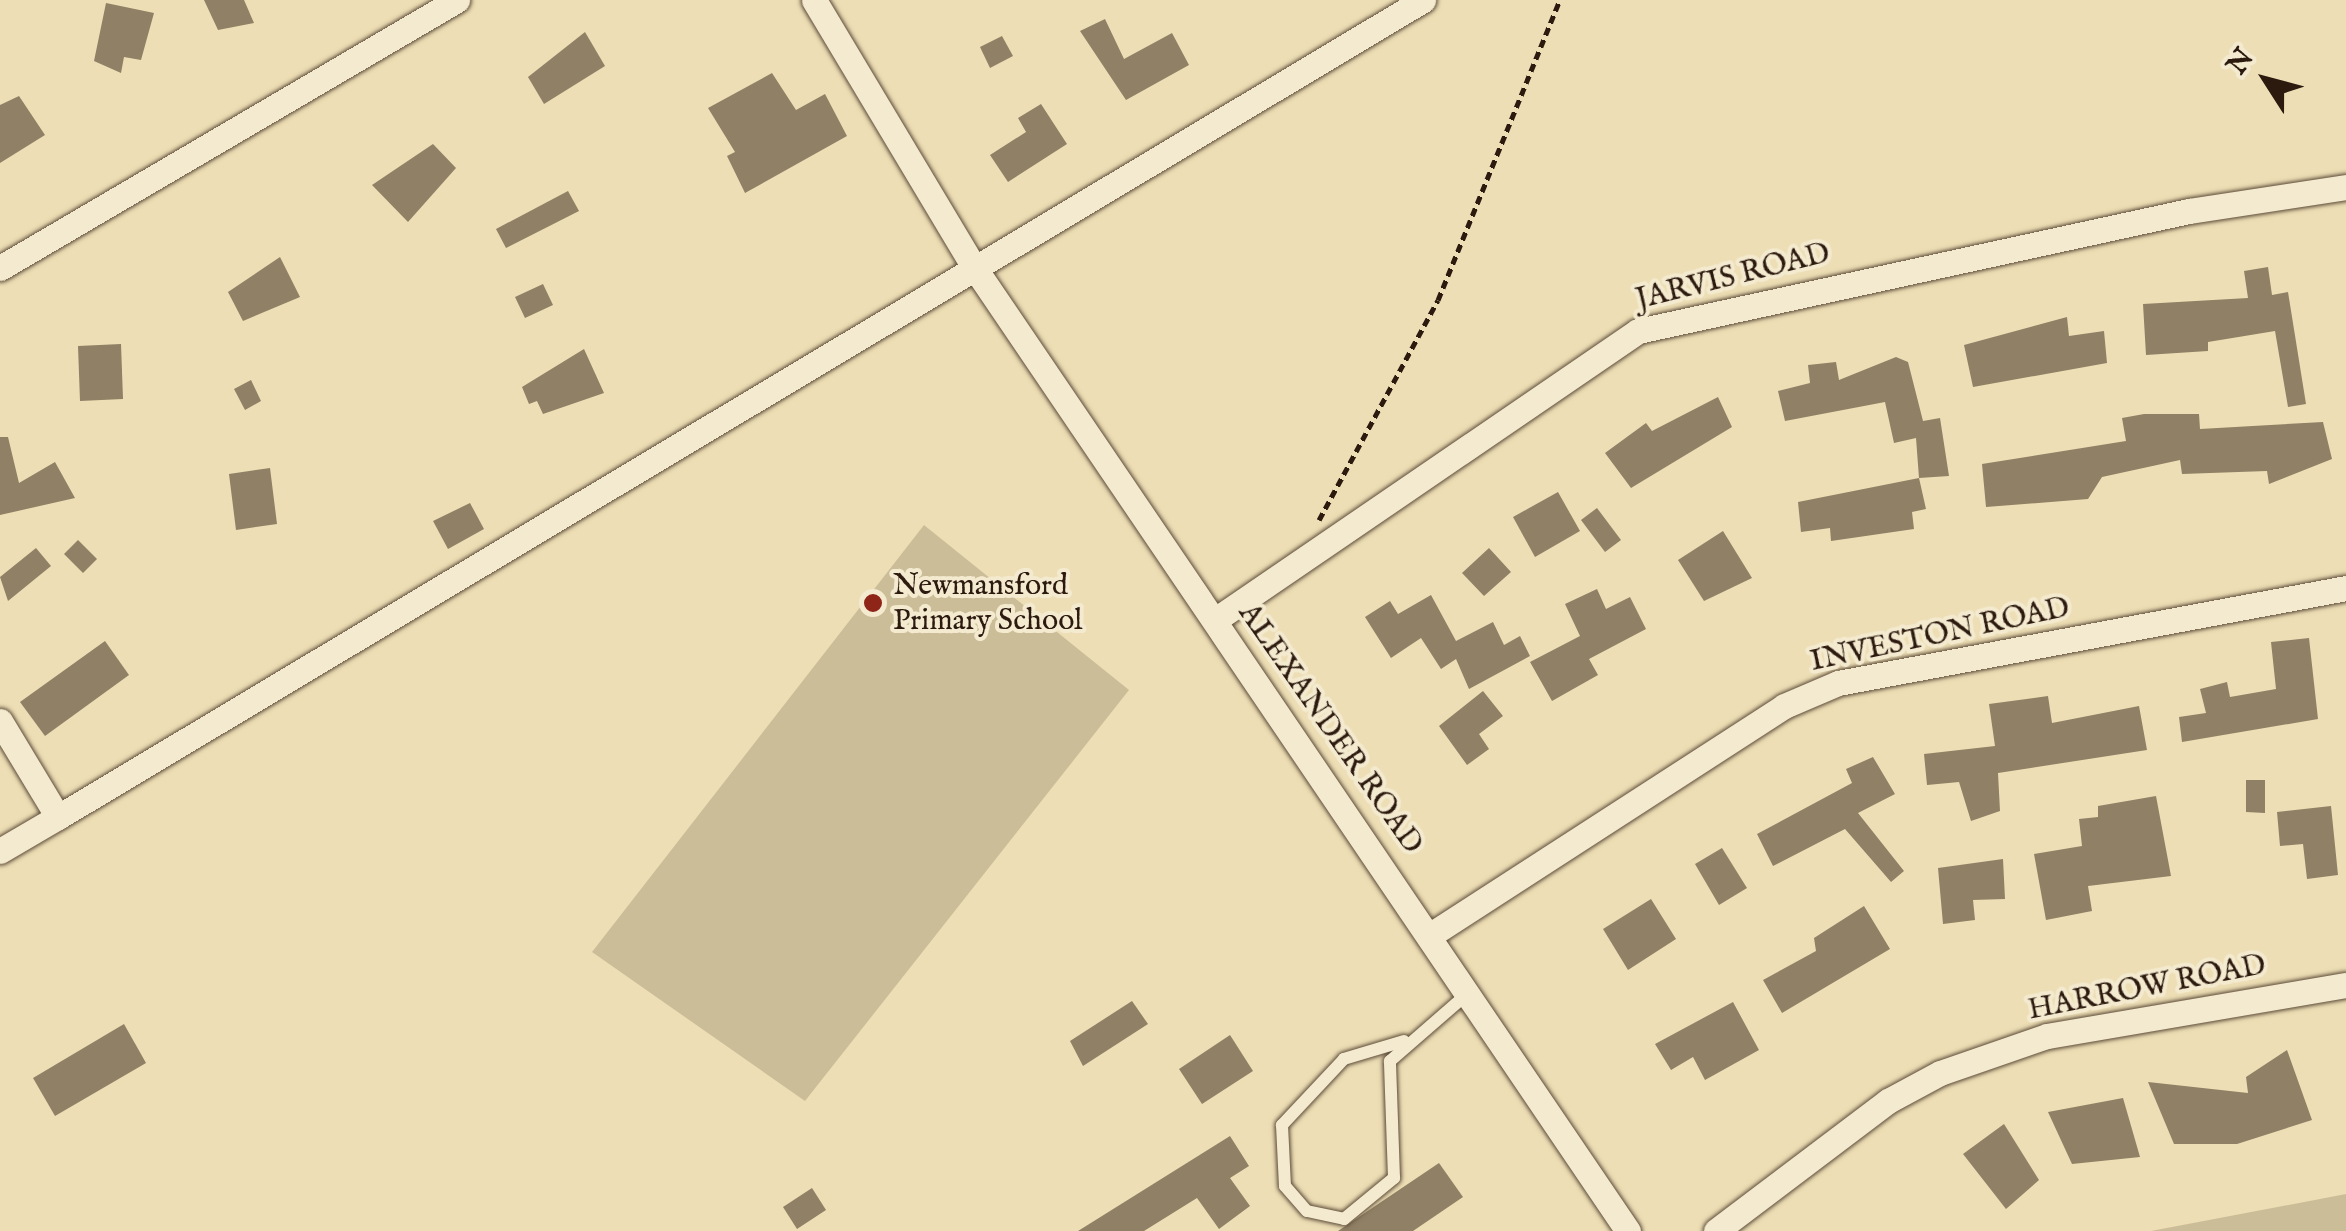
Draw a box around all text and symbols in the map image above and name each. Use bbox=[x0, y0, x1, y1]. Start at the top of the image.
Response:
north arrow bbox=[2216, 30, 2316, 130]
text: N bbox=[2220, 42, 2263, 82]
street label: JARVIS ROAD bbox=[1632, 236, 1834, 318]
place label: Newmansford Primary School bbox=[893, 568, 1082, 638]
street label: INVESTON ROAD bbox=[1807, 590, 2073, 680]
marker: Newmansford Primary School bbox=[862, 592, 884, 614]
street label: ALEXANDER ROAD bbox=[1230, 597, 1430, 861]
street label: HARROW ROAD bbox=[2025, 947, 2269, 1029]

